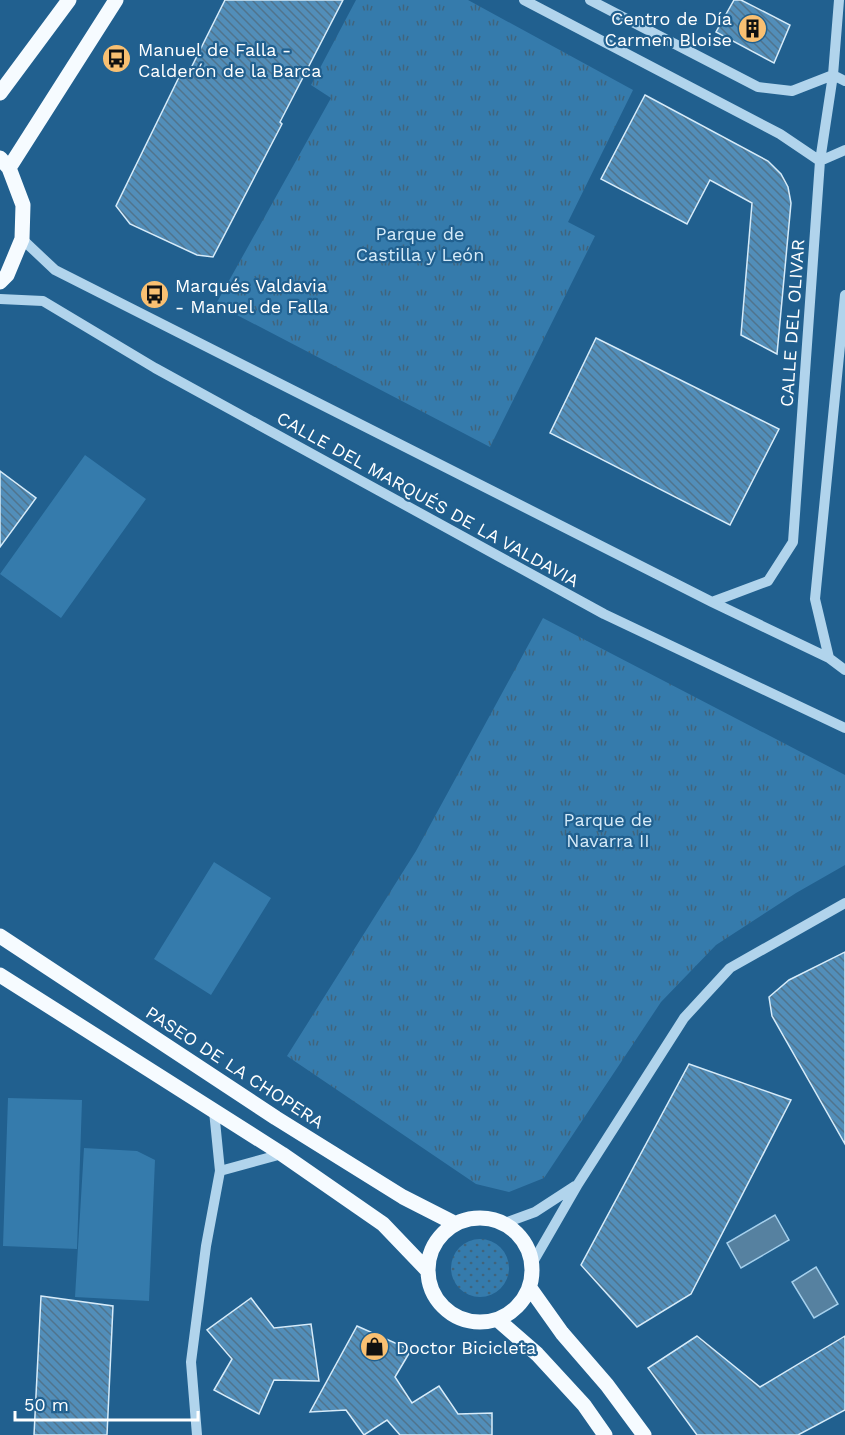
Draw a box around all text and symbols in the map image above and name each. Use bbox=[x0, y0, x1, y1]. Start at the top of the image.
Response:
place label: Centro de Día Carmen Bloise bbox=[605, 8, 732, 50]
building icon: Centro de Día Carmen Bloise bbox=[737, 12, 769, 44]
place label: Manuel de Falla - Calderón de la Barca bbox=[138, 39, 321, 81]
bus stop icon: Manuel de Falla - Calderón de la Barca bbox=[101, 43, 133, 75]
park label: Parque de Castilla y León bbox=[356, 223, 484, 265]
street label: CALLE DEL OLIVAR bbox=[776, 238, 808, 408]
place label: Marqués Valdavia - Manuel de Falla bbox=[175, 275, 329, 317]
bus stop icon: Marqués Valdavia - Manuel de Falla bbox=[138, 279, 170, 311]
street label: CALLE DEL MARQUÉS DE LA VALDAVIA bbox=[273, 407, 583, 591]
park label: Parque de Navarra II bbox=[564, 809, 652, 851]
street label: PASEO DE LA CHOPERA bbox=[142, 1001, 328, 1133]
shop icon: Doctor Bicicleta bbox=[359, 1331, 391, 1363]
place label: Doctor Bicicleta bbox=[396, 1337, 536, 1358]
scale bar bbox=[15, 1384, 198, 1422]
text: 50 m bbox=[24, 1394, 69, 1415]

